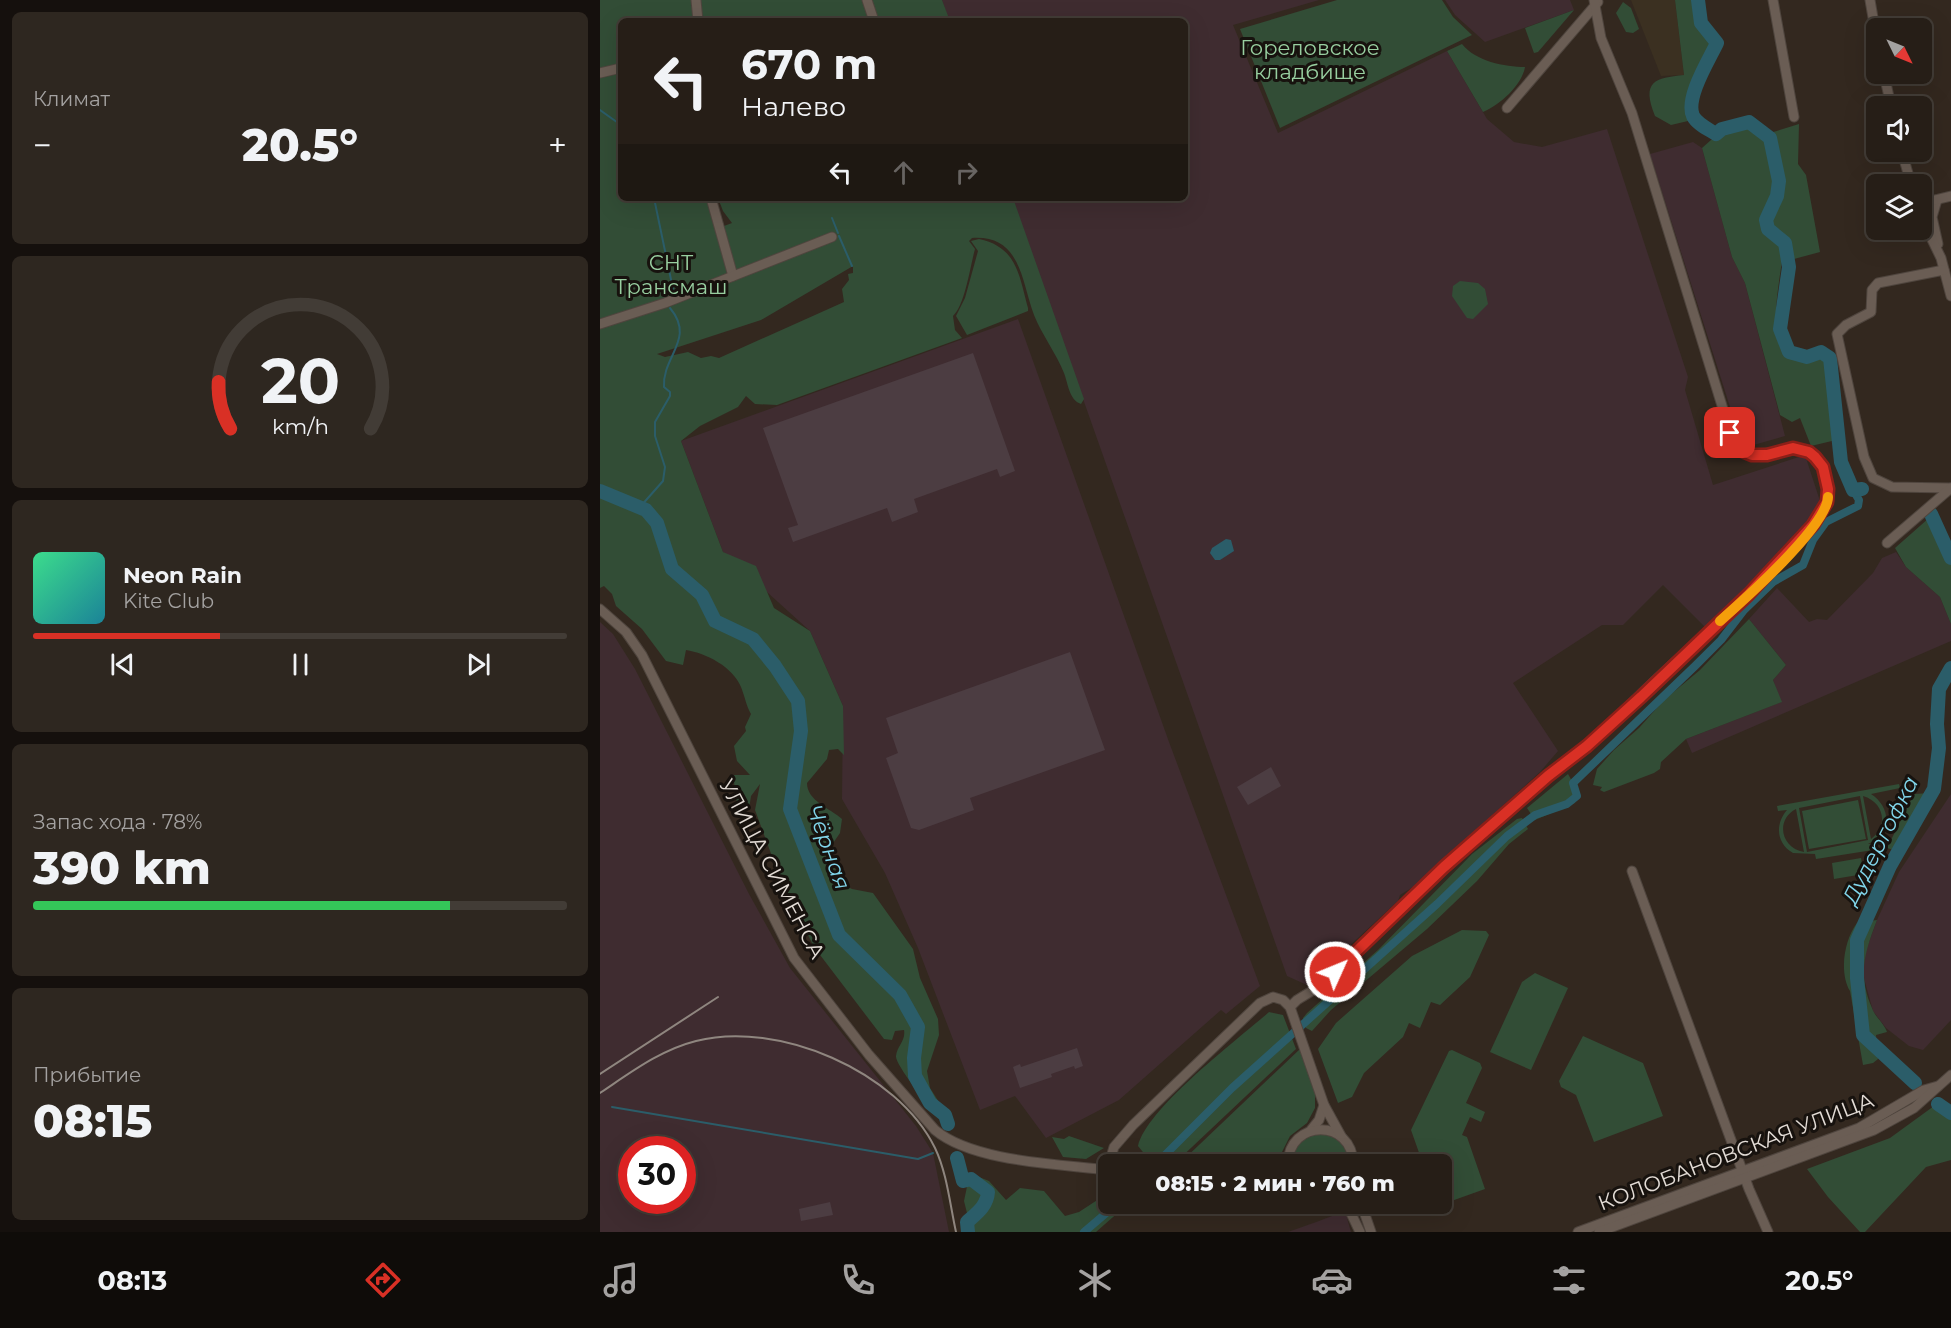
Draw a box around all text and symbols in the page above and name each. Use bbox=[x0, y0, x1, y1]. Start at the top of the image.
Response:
north arrow bbox=[1866, 18, 1932, 84]
map controls bbox=[1866, 18, 1932, 240]
park label: Гореловское кладбище bbox=[1240, 35, 1380, 84]
text: 670 m bbox=[741, 38, 877, 90]
icon: left bbox=[642, 42, 720, 120]
text: Климат bbox=[33, 87, 110, 111]
text: Налево bbox=[741, 90, 846, 123]
button: sound bbox=[1866, 96, 1932, 162]
text: 20.5° bbox=[242, 117, 358, 172]
text: − bbox=[33, 125, 52, 165]
text: + bbox=[548, 125, 567, 165]
icon: left bbox=[824, 156, 857, 189]
icon: ahead bbox=[887, 156, 920, 189]
icon: right bbox=[950, 156, 983, 189]
button: layers bbox=[1866, 174, 1932, 240]
park label: СНТ Трансмаш bbox=[615, 250, 727, 299]
text: 20 bbox=[260, 343, 340, 419]
pin bbox=[1704, 407, 1755, 458]
text: km/h bbox=[271, 413, 329, 439]
icon: arrive bbox=[1713, 416, 1746, 449]
text: Neon Rain bbox=[123, 562, 242, 589]
text: Kite Club bbox=[123, 589, 214, 613]
icon: previous bbox=[106, 648, 139, 681]
icon: pause bbox=[284, 648, 317, 681]
icon: next bbox=[462, 648, 495, 681]
water label: Дудергофка bbox=[1836, 772, 1924, 911]
street label: УЛИЦА СИМЕНСА bbox=[714, 775, 831, 963]
water label: Чёрная bbox=[801, 801, 856, 893]
text: Запас хода · 78% bbox=[33, 810, 202, 834]
text: 390 km bbox=[33, 840, 211, 895]
position arrow bbox=[1303, 940, 1367, 1004]
text: Прибытие bbox=[33, 1063, 141, 1087]
street label: КОЛОБАНОВСКАЯ УЛИЦА bbox=[1594, 1087, 1878, 1216]
text: 08:15 bbox=[33, 1093, 152, 1148]
speed limit sign: 30 bbox=[618, 1136, 696, 1214]
text: 08:15 · 2 мин · 760 m bbox=[1155, 1170, 1395, 1197]
icon: directions bbox=[362, 1259, 404, 1301]
icon: music bbox=[600, 1259, 642, 1301]
icon: phone bbox=[837, 1259, 879, 1301]
icon: climate bbox=[1074, 1259, 1116, 1301]
icon: car bbox=[1311, 1259, 1353, 1301]
icon: filters bbox=[1548, 1259, 1590, 1301]
text: 08:13 bbox=[98, 1264, 167, 1297]
text: 20.5° bbox=[1785, 1264, 1853, 1297]

